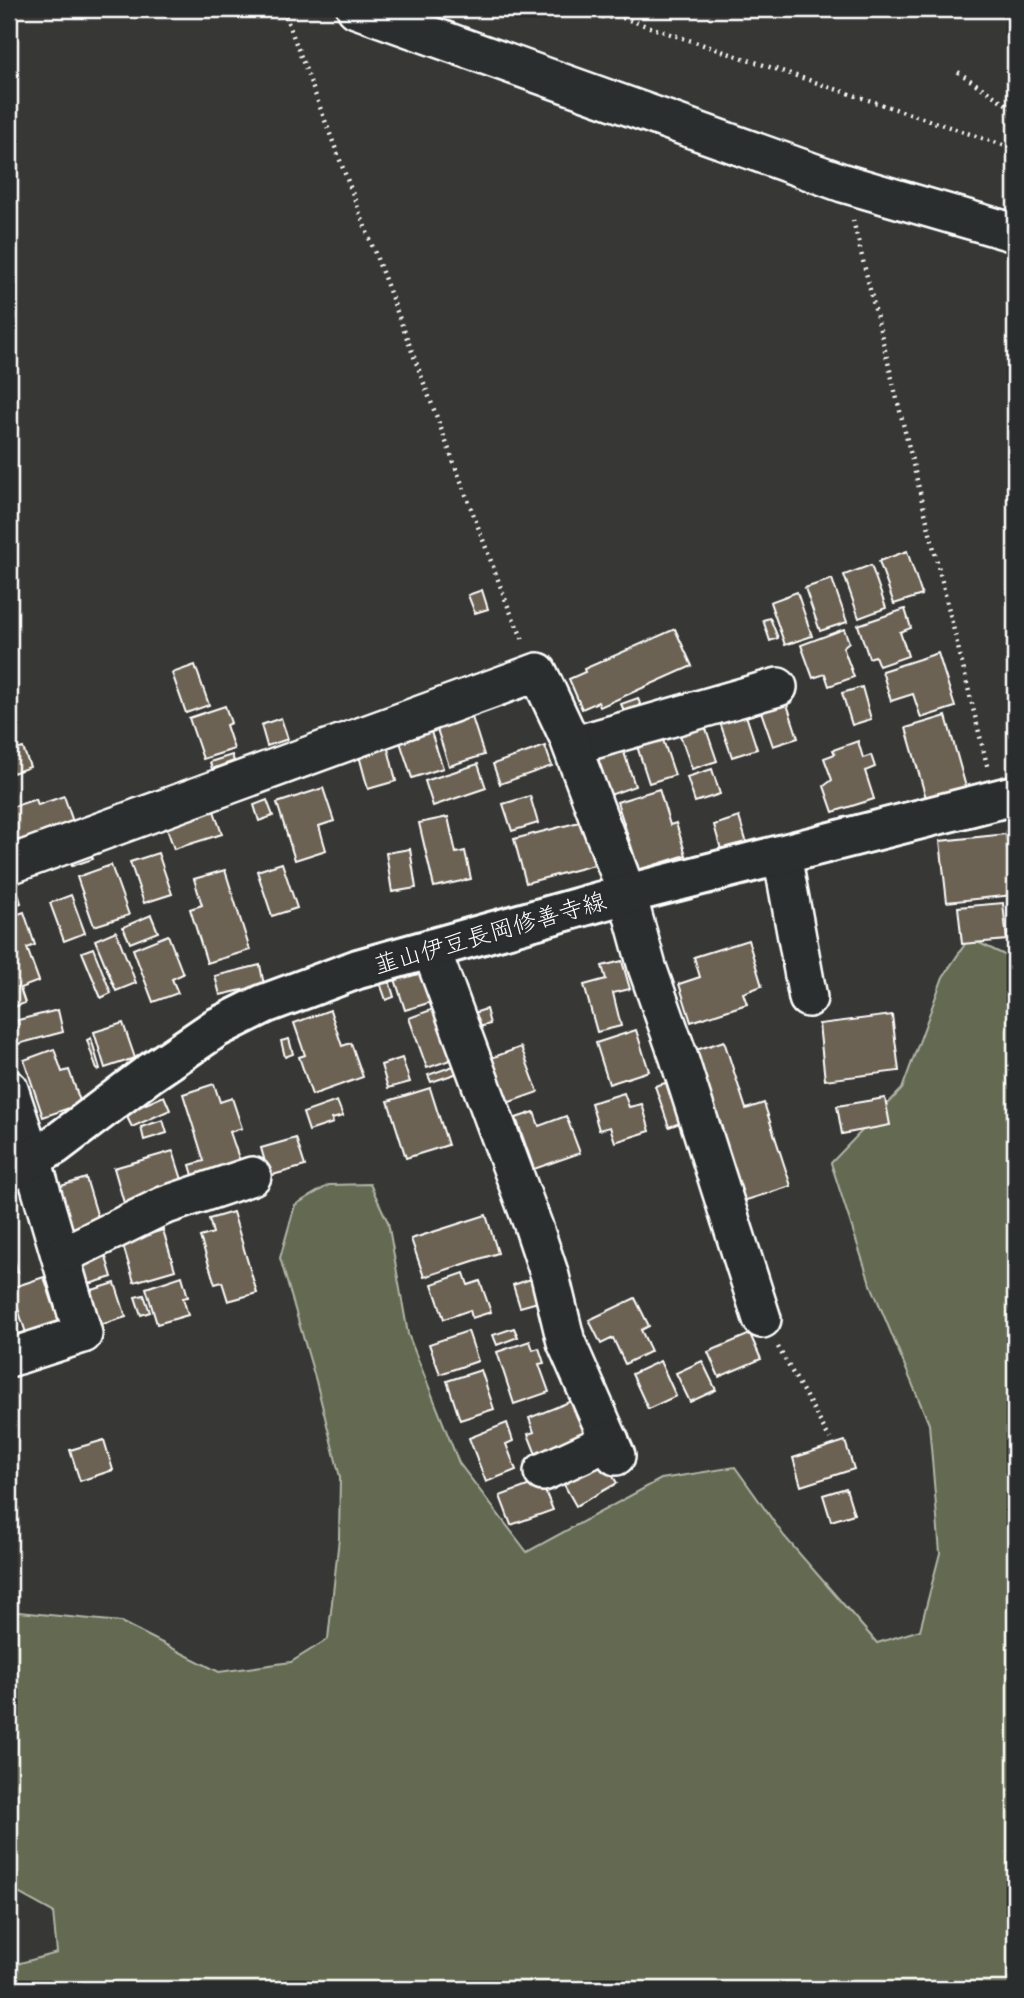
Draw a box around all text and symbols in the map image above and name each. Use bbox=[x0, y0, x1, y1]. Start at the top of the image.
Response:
street label: 韮山伊豆長岡修善寺線 bbox=[370, 884, 609, 980]

